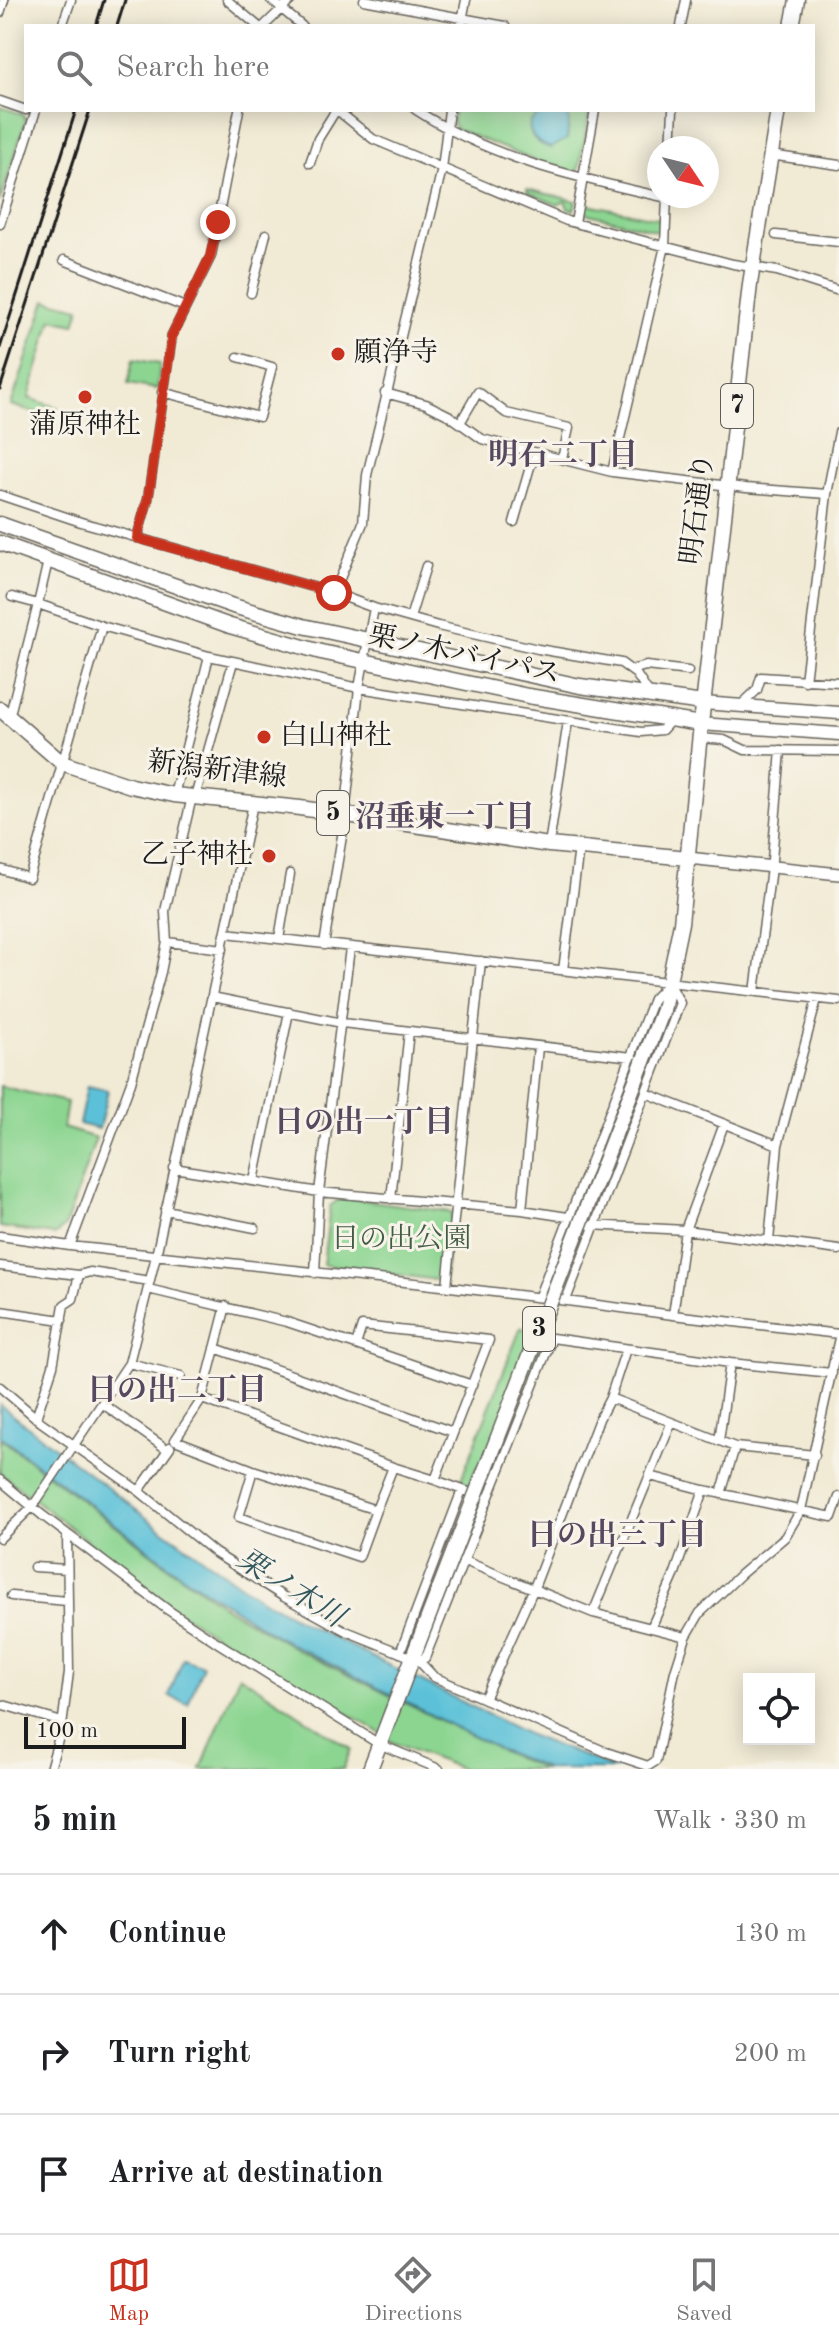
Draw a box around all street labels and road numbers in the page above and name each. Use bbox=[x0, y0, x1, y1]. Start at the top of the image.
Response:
road number: 7 bbox=[721, 384, 753, 428]
street label: 明石通り bbox=[675, 451, 720, 566]
street label: 栗ノ木バイパス bbox=[365, 619, 563, 690]
street label: 新潟新津線 bbox=[146, 746, 289, 793]
road number: 5 bbox=[317, 791, 349, 835]
road number: 3 bbox=[523, 1307, 555, 1351]

